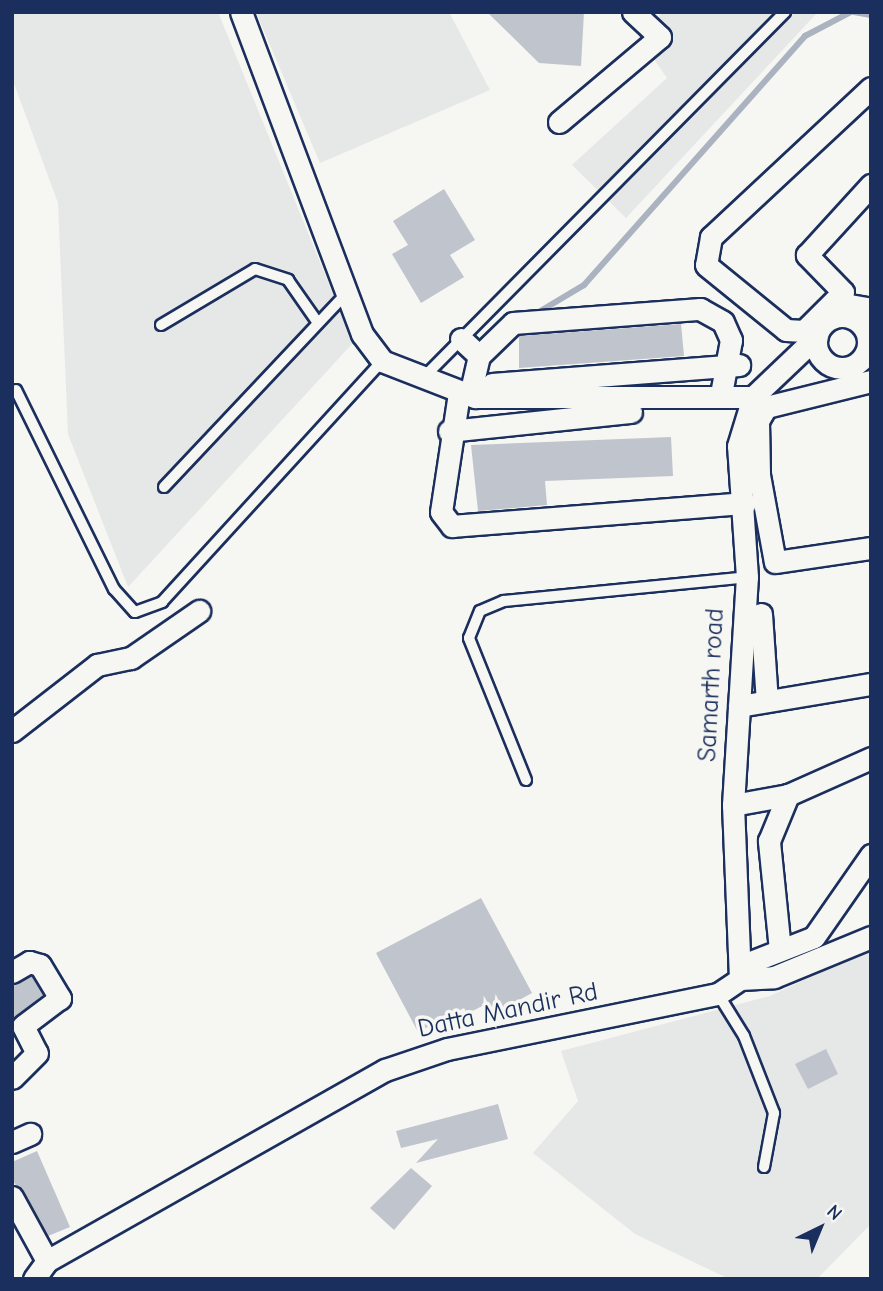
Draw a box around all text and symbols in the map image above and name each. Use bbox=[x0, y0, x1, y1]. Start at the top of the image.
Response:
street label: Samarth road bbox=[692, 607, 732, 763]
street label: Datta Mandir Rd bbox=[415, 977, 601, 1045]
north arrow bbox=[785, 1193, 855, 1263]
text: N bbox=[822, 1200, 846, 1225]

